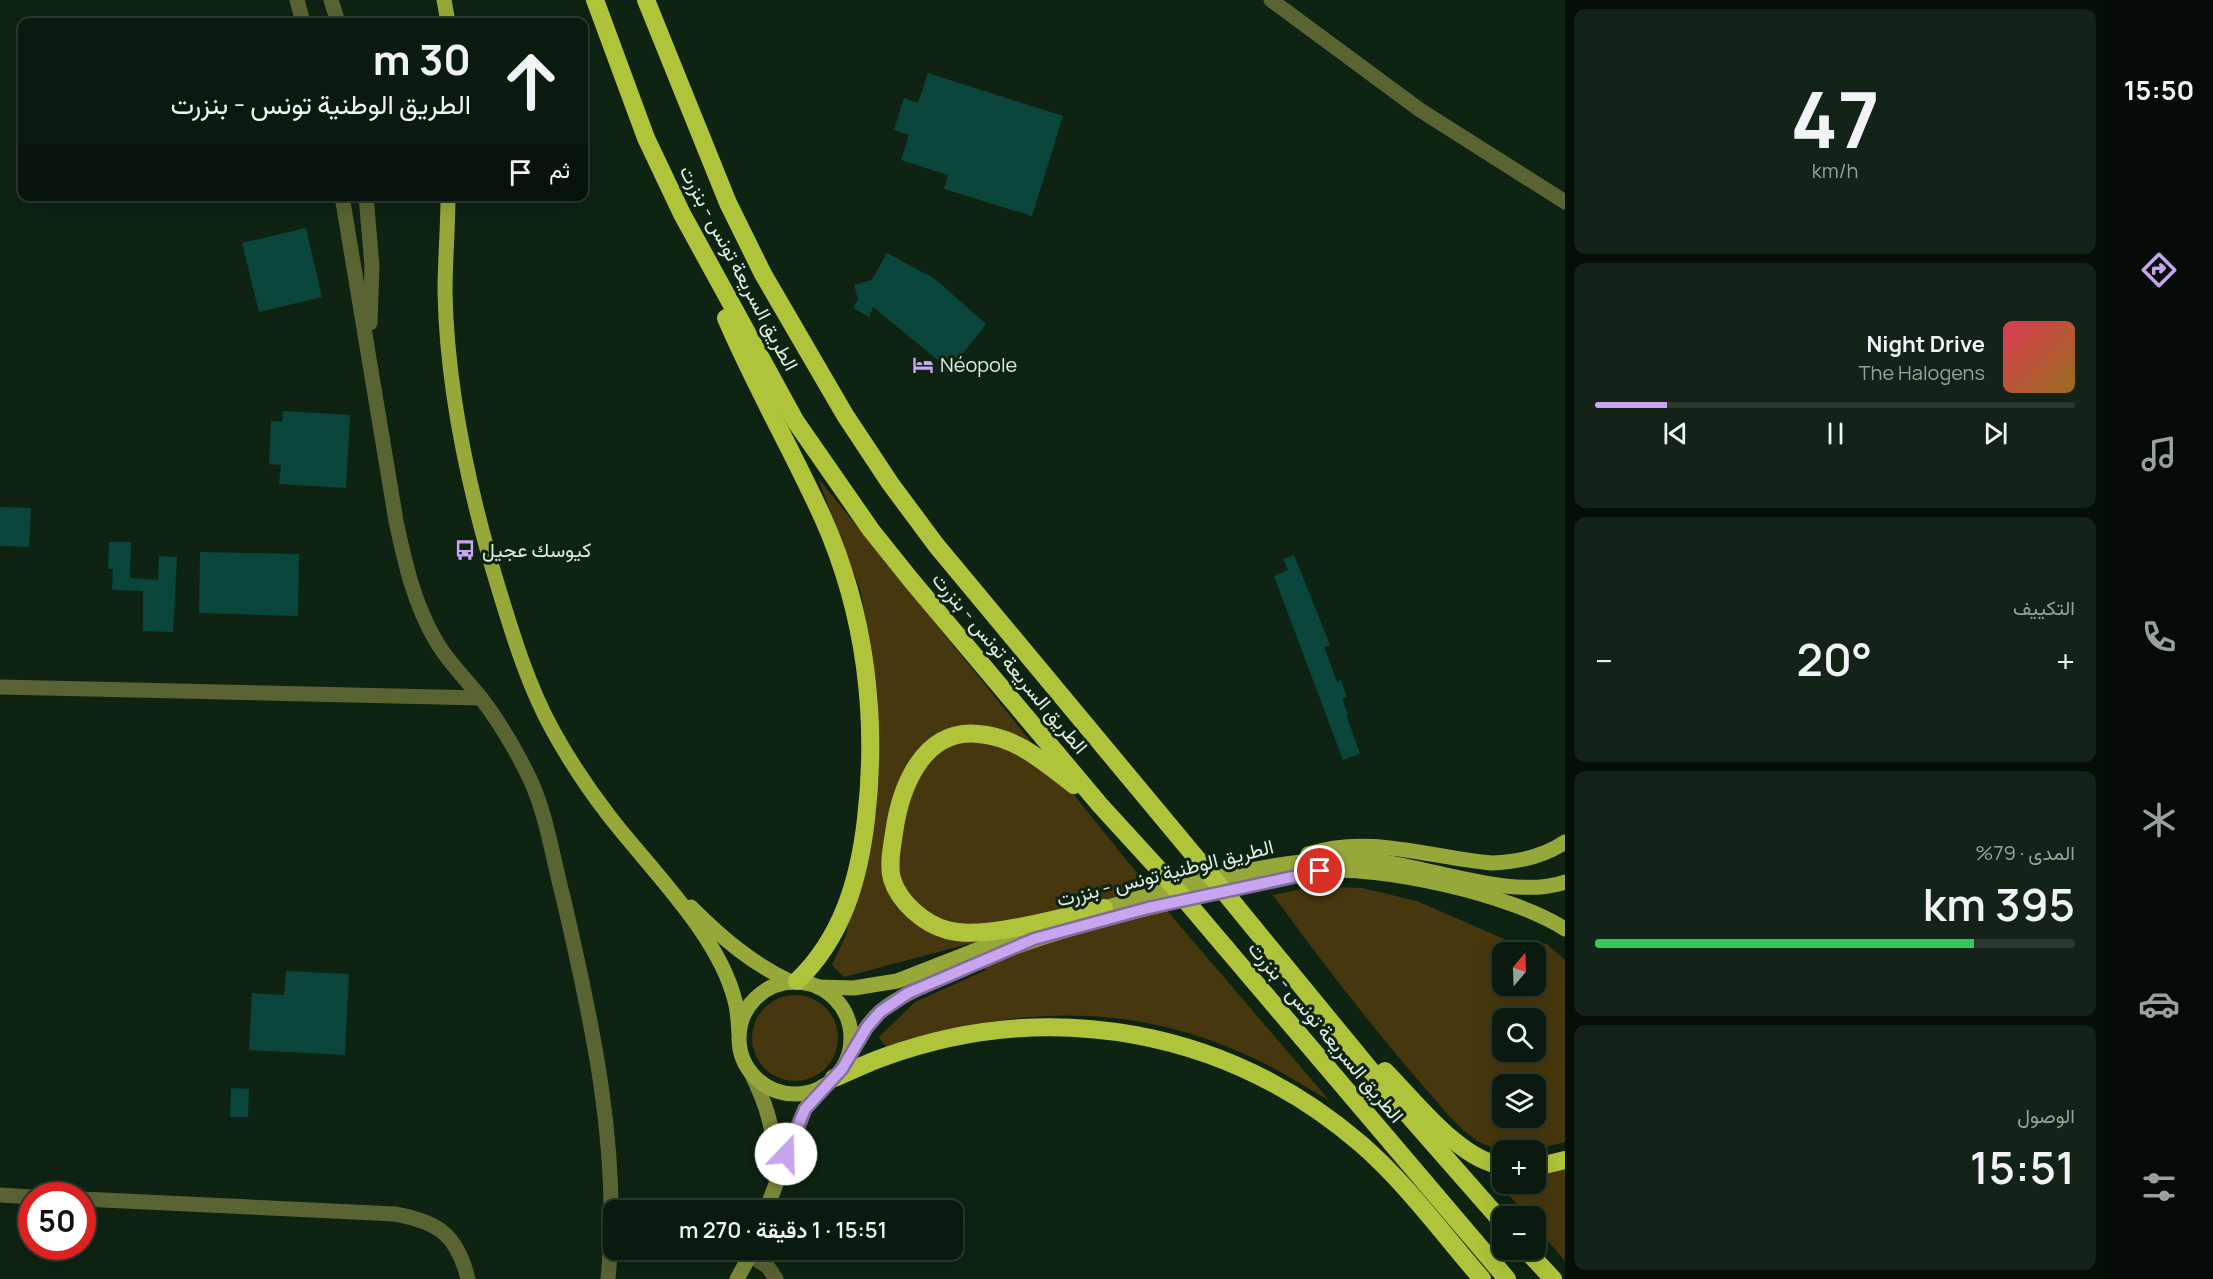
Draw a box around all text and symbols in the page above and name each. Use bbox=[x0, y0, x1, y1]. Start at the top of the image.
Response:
text: 30 m bbox=[373, 30, 471, 88]
icon: ahead bbox=[492, 42, 570, 120]
text: 47 bbox=[1790, 65, 1880, 171]
text: 15:50 bbox=[2124, 71, 2194, 108]
text: الطريق الوطنية تونس - بنزرت bbox=[170, 85, 471, 122]
text: ثم bbox=[549, 155, 570, 185]
icon: arrive bbox=[504, 156, 537, 189]
text: km/h bbox=[1812, 157, 1858, 184]
street label: الطريق السريعة تونس - بنزرت bbox=[674, 160, 805, 375]
icon: directions bbox=[2138, 249, 2180, 291]
text: Night Drive bbox=[1866, 329, 1985, 359]
place label: Néopole bbox=[940, 351, 1017, 378]
hotel icon: Néopole bbox=[911, 353, 935, 377]
text: The Halogens bbox=[1859, 359, 1985, 386]
icon: previous bbox=[1659, 417, 1692, 450]
icon: pause bbox=[1819, 417, 1852, 450]
icon: next bbox=[1979, 417, 2012, 450]
icon: music bbox=[2138, 433, 2180, 475]
place label: كيوسك عجيل bbox=[482, 536, 592, 563]
bus stop icon: كيوسك عجيل bbox=[453, 538, 477, 562]
street label: الطريق السريعة تونس - بنزرت bbox=[926, 566, 1094, 759]
text: التكييف bbox=[2013, 594, 2075, 621]
icon: phone bbox=[2138, 616, 2180, 658]
text: 20° bbox=[1797, 628, 1872, 690]
text: − bbox=[1595, 638, 1613, 683]
text: + bbox=[2056, 638, 2075, 683]
icon: climate bbox=[2138, 799, 2180, 841]
street label: الطريق الوطنية تونس - بنزرت bbox=[1054, 832, 1276, 913]
text: المدى · 79% bbox=[1975, 839, 2075, 866]
pin bbox=[1294, 845, 1345, 896]
icon: arrive bbox=[1303, 854, 1336, 887]
text: 395 km bbox=[1923, 873, 2075, 935]
street label: الطريق السريعة تونس - بنزرت bbox=[1242, 935, 1410, 1128]
north arrow bbox=[1492, 942, 1546, 996]
map controls bbox=[1492, 942, 1546, 1260]
icon: car bbox=[2138, 983, 2180, 1025]
button: search bbox=[1492, 1008, 1546, 1062]
button: layers bbox=[1492, 1074, 1546, 1128]
text: الوصول bbox=[2017, 1102, 2075, 1129]
position arrow bbox=[754, 1122, 818, 1186]
text: 15:51 bbox=[1970, 1136, 2075, 1198]
button: + bbox=[1492, 1140, 1546, 1194]
icon: filters bbox=[2138, 1166, 2180, 1208]
speed limit sign: 50 bbox=[18, 1182, 96, 1260]
button: − bbox=[1492, 1206, 1546, 1260]
text: 15:51 · 1 دقيقة · 270 m bbox=[679, 1215, 887, 1245]

